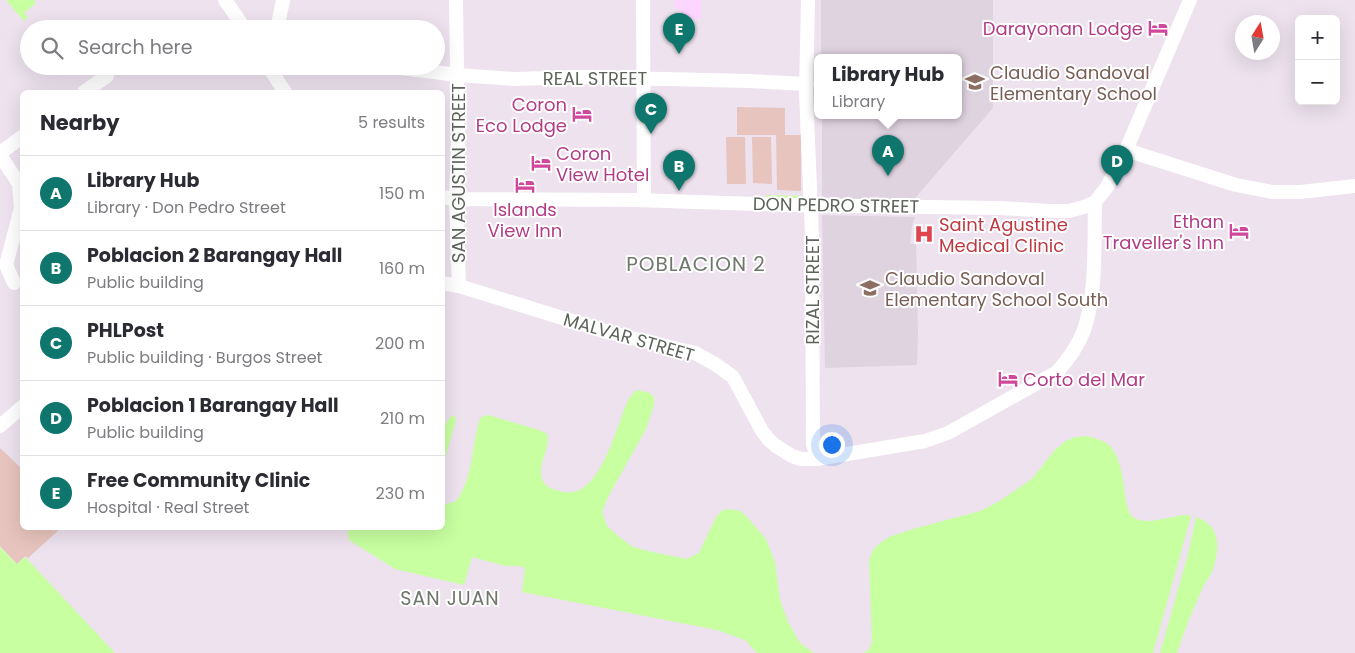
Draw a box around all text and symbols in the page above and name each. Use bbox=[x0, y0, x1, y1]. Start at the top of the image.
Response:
pin: E bbox=[663, 13, 695, 54]
north arrow bbox=[1235, 15, 1280, 60]
map controls bbox=[1295, 15, 1340, 105]
button: + bbox=[1295, 15, 1340, 60]
place label: Darayonan Lodge bbox=[983, 16, 1143, 41]
hotel icon: Darayonan Lodge bbox=[1147, 17, 1169, 39]
search box bbox=[20, 20, 445, 75]
icon: search bbox=[38, 34, 66, 62]
text: Search here bbox=[78, 34, 192, 61]
popup bbox=[814, 54, 962, 119]
place label: Claudio Sandoval Elementary School bbox=[990, 60, 1157, 106]
button: − bbox=[1295, 60, 1340, 105]
text: Library Hub bbox=[832, 61, 944, 88]
street label: REAL STREET bbox=[543, 66, 647, 91]
school or university icon: Claudio Sandoval Elementary School bbox=[964, 71, 986, 93]
street label: SAN AGUSTIN STREET bbox=[446, 83, 471, 263]
text: Library bbox=[832, 90, 885, 113]
place label: Coron Eco Lodge bbox=[476, 92, 567, 138]
pin: C bbox=[635, 93, 667, 134]
hotel icon: Coron Eco Lodge bbox=[571, 103, 593, 125]
text: Nearby bbox=[40, 108, 120, 137]
text: 5 results bbox=[358, 111, 425, 134]
pin: A bbox=[872, 135, 904, 176]
place label: Coron View Hotel bbox=[556, 141, 649, 187]
pin: D bbox=[1101, 145, 1133, 186]
pin: B bbox=[663, 150, 695, 191]
hotel icon: Coron View Hotel bbox=[530, 152, 552, 174]
text: Library Hub bbox=[87, 167, 199, 194]
hotel icon: Islands View Inn bbox=[514, 174, 536, 196]
text: A bbox=[50, 182, 62, 205]
text: 150 m bbox=[379, 182, 425, 205]
street label: DON PEDRO STREET bbox=[753, 191, 919, 219]
text: Library · Don Pedro Street bbox=[87, 196, 286, 219]
place label: Islands View Inn bbox=[488, 197, 562, 243]
place label: Ethan Traveller's Inn bbox=[1103, 209, 1224, 255]
place label: Saint Agustine Medical Clinic bbox=[939, 212, 1068, 258]
hotel icon: Ethan Traveller's Inn bbox=[1228, 220, 1250, 242]
hospital icon: Saint Agustine Medical Clinic bbox=[913, 223, 935, 245]
street label: RIZAL STREET bbox=[800, 235, 825, 345]
text: Poblacion 2 Barangay Hall bbox=[87, 242, 342, 269]
district label: POBLACION 2 bbox=[626, 250, 766, 278]
text: B bbox=[51, 257, 61, 280]
text: 160 m bbox=[379, 257, 425, 280]
place label: Claudio Sandoval Elementary School South bbox=[885, 266, 1108, 312]
text: Public building bbox=[87, 271, 204, 294]
school or university icon: Claudio Sandoval Elementary School South bbox=[859, 277, 881, 299]
street label: MALVAR STREET bbox=[561, 306, 698, 368]
text: PHLPost bbox=[87, 317, 164, 344]
text: C bbox=[50, 332, 62, 355]
text: 200 m bbox=[375, 332, 425, 355]
text: Public building · Burgos Street bbox=[87, 346, 322, 369]
place label: Corto del Mar bbox=[1023, 367, 1145, 392]
hotel icon: Corto del Mar bbox=[997, 368, 1019, 390]
text: Poblacion 1 Barangay Hall bbox=[87, 392, 339, 419]
text: D bbox=[50, 407, 62, 430]
text: 210 m bbox=[380, 407, 425, 430]
text: Public building bbox=[87, 421, 204, 444]
your location bbox=[819, 432, 845, 458]
text: Free Community Clinic bbox=[87, 467, 310, 494]
text: E bbox=[52, 482, 60, 505]
text: 230 m bbox=[376, 482, 425, 505]
text: Hospital · Real Street bbox=[87, 496, 249, 519]
district label: SAN JUAN bbox=[400, 585, 500, 612]

